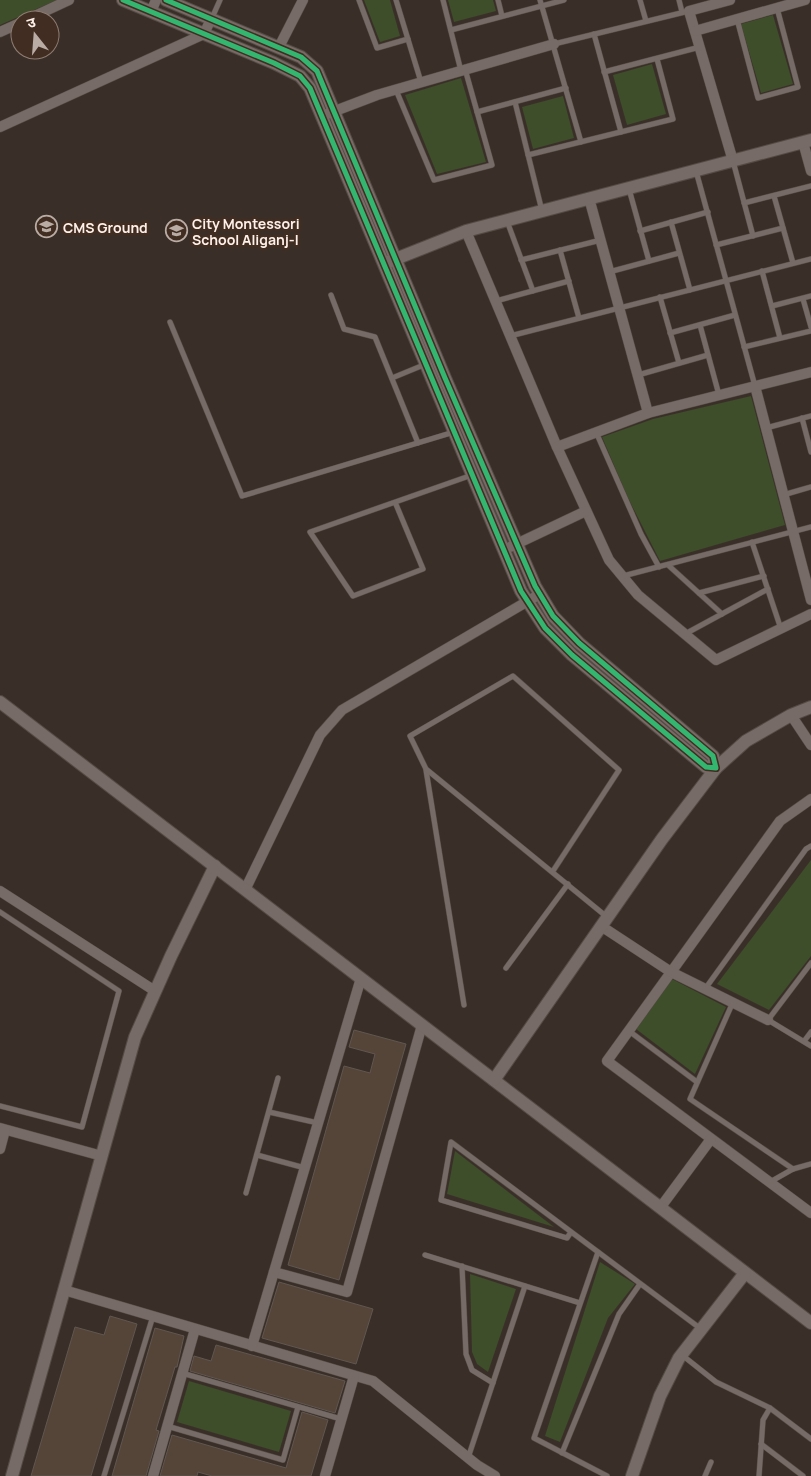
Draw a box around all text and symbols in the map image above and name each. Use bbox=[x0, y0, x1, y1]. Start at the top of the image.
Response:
north arrow bbox=[10, 10, 60, 60]
text: उ bbox=[24, 12, 39, 32]
place label: City Montessori School Aliganj-I bbox=[192, 214, 300, 249]
school or university icon: CMS Ground bbox=[35, 215, 59, 239]
place label: CMS Ground bbox=[63, 218, 148, 237]
school or university icon: City Montessori School Aliganj-I bbox=[164, 219, 188, 243]

